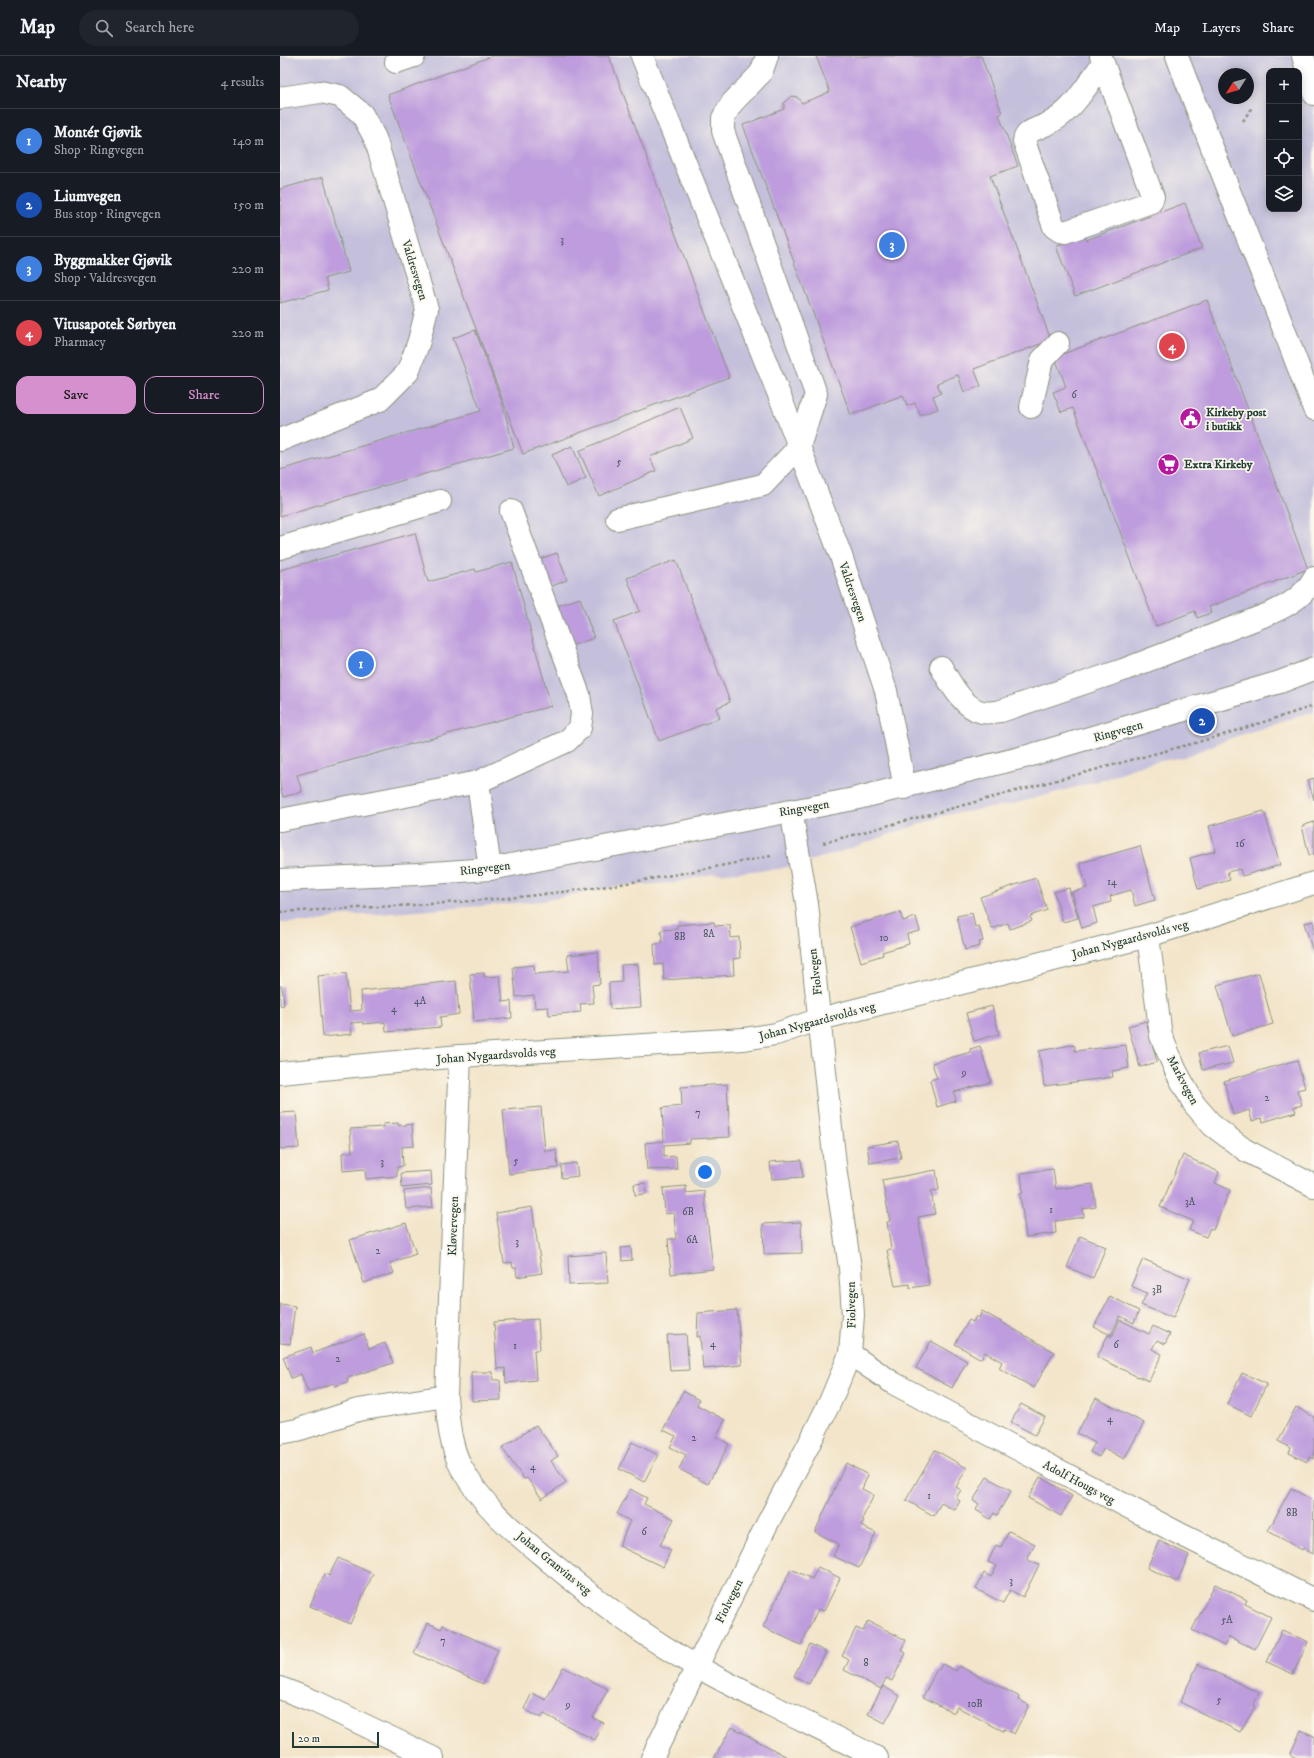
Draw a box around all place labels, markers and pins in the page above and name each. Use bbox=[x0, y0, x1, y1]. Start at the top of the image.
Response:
pin: 3 bbox=[879, 230, 905, 260]
pin: 4 bbox=[1159, 331, 1185, 361]
place label: Kirkeby post i butikk bbox=[1206, 405, 1266, 434]
public building icon: Kirkeby post i butikk bbox=[1177, 406, 1203, 432]
supermarket icon: Extra Kirkeby bbox=[1156, 451, 1182, 477]
place label: Extra Kirkeby bbox=[1184, 457, 1253, 472]
pin: 1 bbox=[348, 649, 374, 679]
pin: 2 bbox=[1189, 706, 1215, 736]

